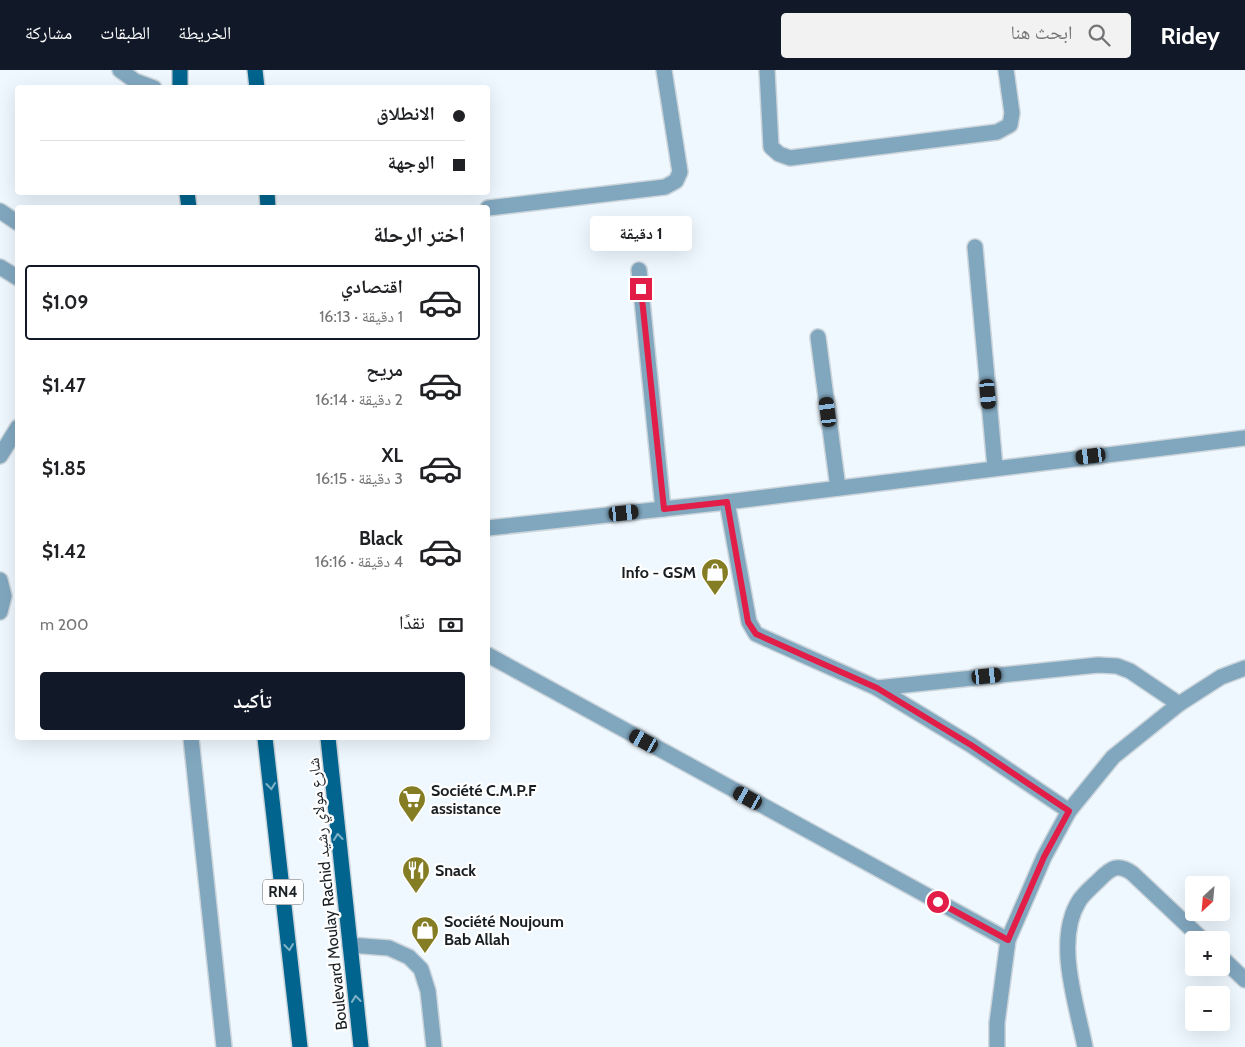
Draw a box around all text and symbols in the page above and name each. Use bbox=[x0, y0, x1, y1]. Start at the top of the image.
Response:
search box bbox=[781, 13, 1131, 58]
text: ابحث هنا bbox=[1010, 21, 1073, 44]
icon: search bbox=[1085, 21, 1113, 49]
text: Ridey bbox=[1161, 21, 1220, 50]
text: مشاركة bbox=[25, 22, 72, 44]
text: الطبقات bbox=[100, 22, 150, 44]
text: الخريطة bbox=[178, 22, 231, 44]
text: الانطلاق bbox=[376, 102, 435, 125]
text: الوجهة bbox=[387, 151, 435, 174]
callout: 1 دقيقة bbox=[590, 216, 692, 252]
text: اختر الرحلة bbox=[373, 221, 465, 248]
text: 1 دقيقة bbox=[619, 224, 663, 243]
text: اقتصادي bbox=[341, 275, 403, 298]
route end bbox=[630, 278, 652, 300]
icon: car bbox=[418, 280, 463, 325]
text: $1.09 bbox=[42, 291, 88, 314]
text: 1 دقيقة · 16:13 bbox=[319, 307, 403, 326]
text: مريح bbox=[366, 358, 403, 381]
icon: car bbox=[418, 363, 463, 408]
text: $1.47 bbox=[42, 374, 86, 397]
car bbox=[979, 378, 996, 410]
text: 2 دقيقة · 16:14 bbox=[315, 390, 403, 409]
car bbox=[818, 396, 837, 428]
text: XL bbox=[382, 444, 403, 467]
icon: car bbox=[418, 446, 463, 491]
car bbox=[1075, 447, 1106, 465]
text: $1.85 bbox=[42, 457, 86, 480]
text: 3 دقيقة · 16:15 bbox=[316, 469, 403, 488]
car bbox=[608, 504, 639, 522]
text: Black bbox=[359, 527, 403, 550]
icon: car bbox=[418, 529, 463, 574]
text: $1.42 bbox=[42, 540, 86, 563]
text: 4 دقيقة · 16:16 bbox=[315, 552, 403, 571]
shop icon: Info - GSM bbox=[700, 557, 730, 596]
place label: Info - GSM bbox=[621, 563, 696, 582]
text: نقدًا bbox=[399, 611, 425, 634]
icon: cash bbox=[437, 611, 465, 639]
text: 200 m bbox=[40, 615, 88, 634]
car bbox=[971, 667, 1002, 685]
button: تأكيد bbox=[40, 672, 465, 730]
car bbox=[627, 727, 660, 755]
street label: Boulevard Moulay Rachid شارع مولاي رشيد bbox=[304, 756, 354, 1031]
place label: Société C.M.P.F assistance bbox=[431, 781, 537, 818]
one-way arrow bbox=[265, 782, 276, 790]
supermarket icon: Société C.M.P.F assistance bbox=[397, 784, 427, 823]
car bbox=[731, 784, 764, 812]
one-way arrow bbox=[333, 833, 344, 841]
restaurant icon: Snack bbox=[401, 855, 431, 894]
place label: Snack bbox=[435, 861, 476, 880]
north arrow bbox=[1185, 876, 1230, 921]
map controls bbox=[1185, 876, 1230, 1031]
road number: RN4 bbox=[263, 880, 303, 904]
route start bbox=[927, 891, 949, 913]
place label: Société Noujoum Bab Allah bbox=[444, 912, 564, 949]
shop icon: Société Noujoum Bab Allah bbox=[410, 915, 440, 954]
button: + bbox=[1185, 931, 1230, 976]
one-way arrow bbox=[283, 944, 294, 952]
button: − bbox=[1185, 986, 1230, 1031]
one-way arrow bbox=[351, 994, 362, 1002]

